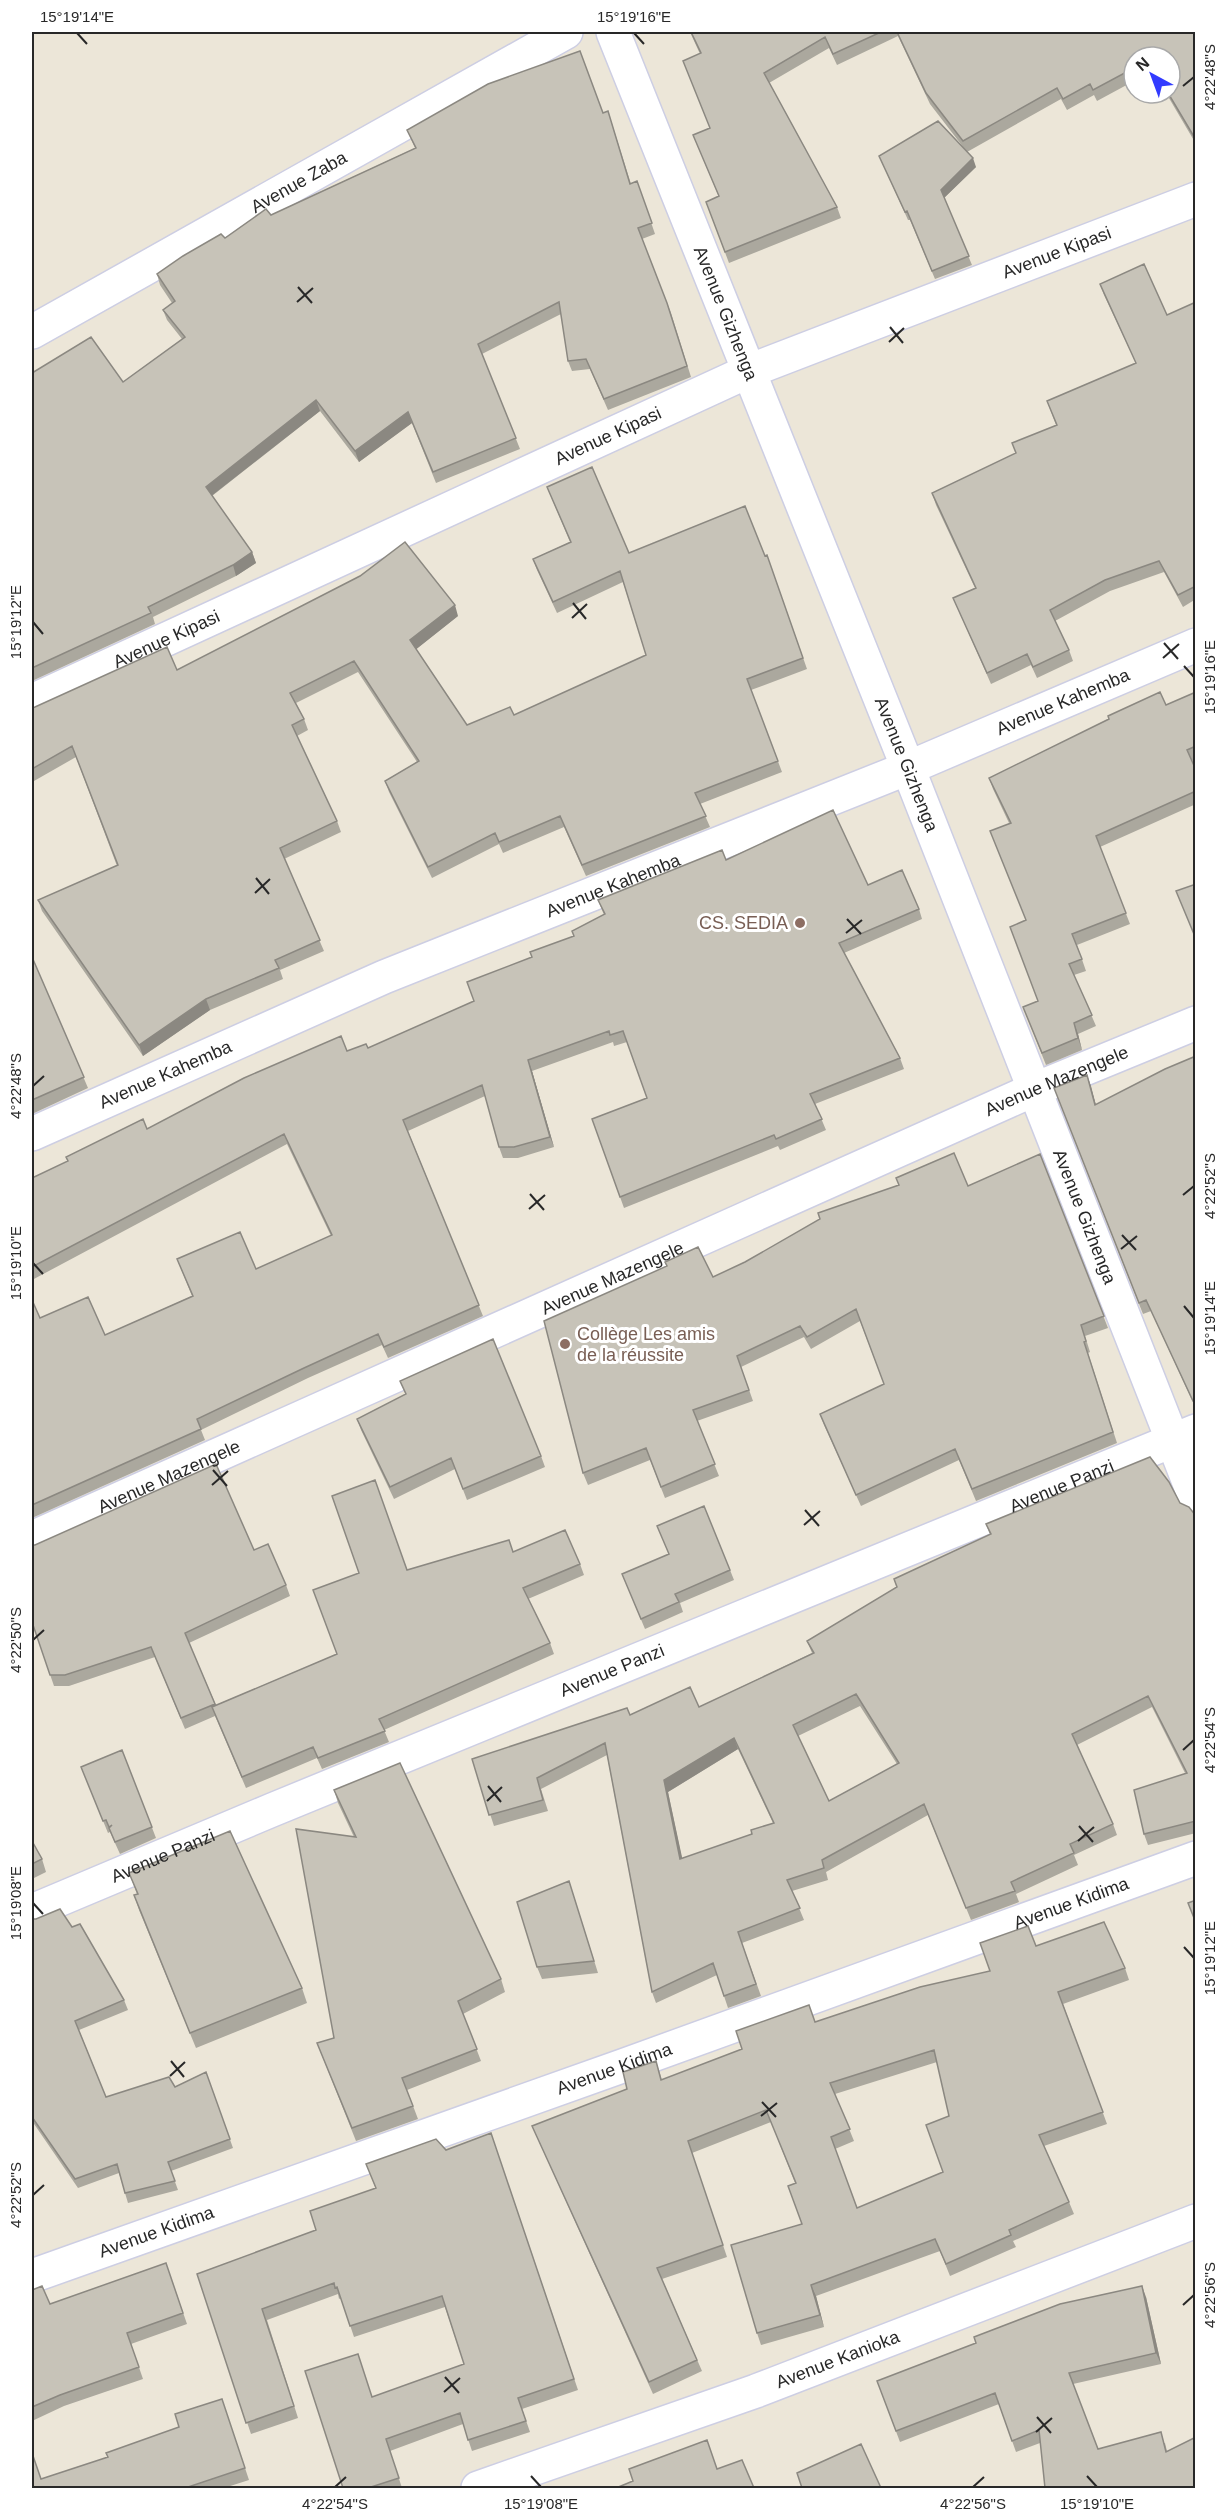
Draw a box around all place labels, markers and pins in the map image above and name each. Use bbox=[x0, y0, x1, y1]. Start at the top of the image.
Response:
place label: CS. SEDIA bbox=[699, 913, 788, 933]
marker: CS. SEDIA bbox=[793, 916, 807, 930]
place label: Collège Les amis de la réussite bbox=[577, 1324, 715, 1365]
marker: Collège Les amis de la réussite bbox=[558, 1337, 572, 1351]

